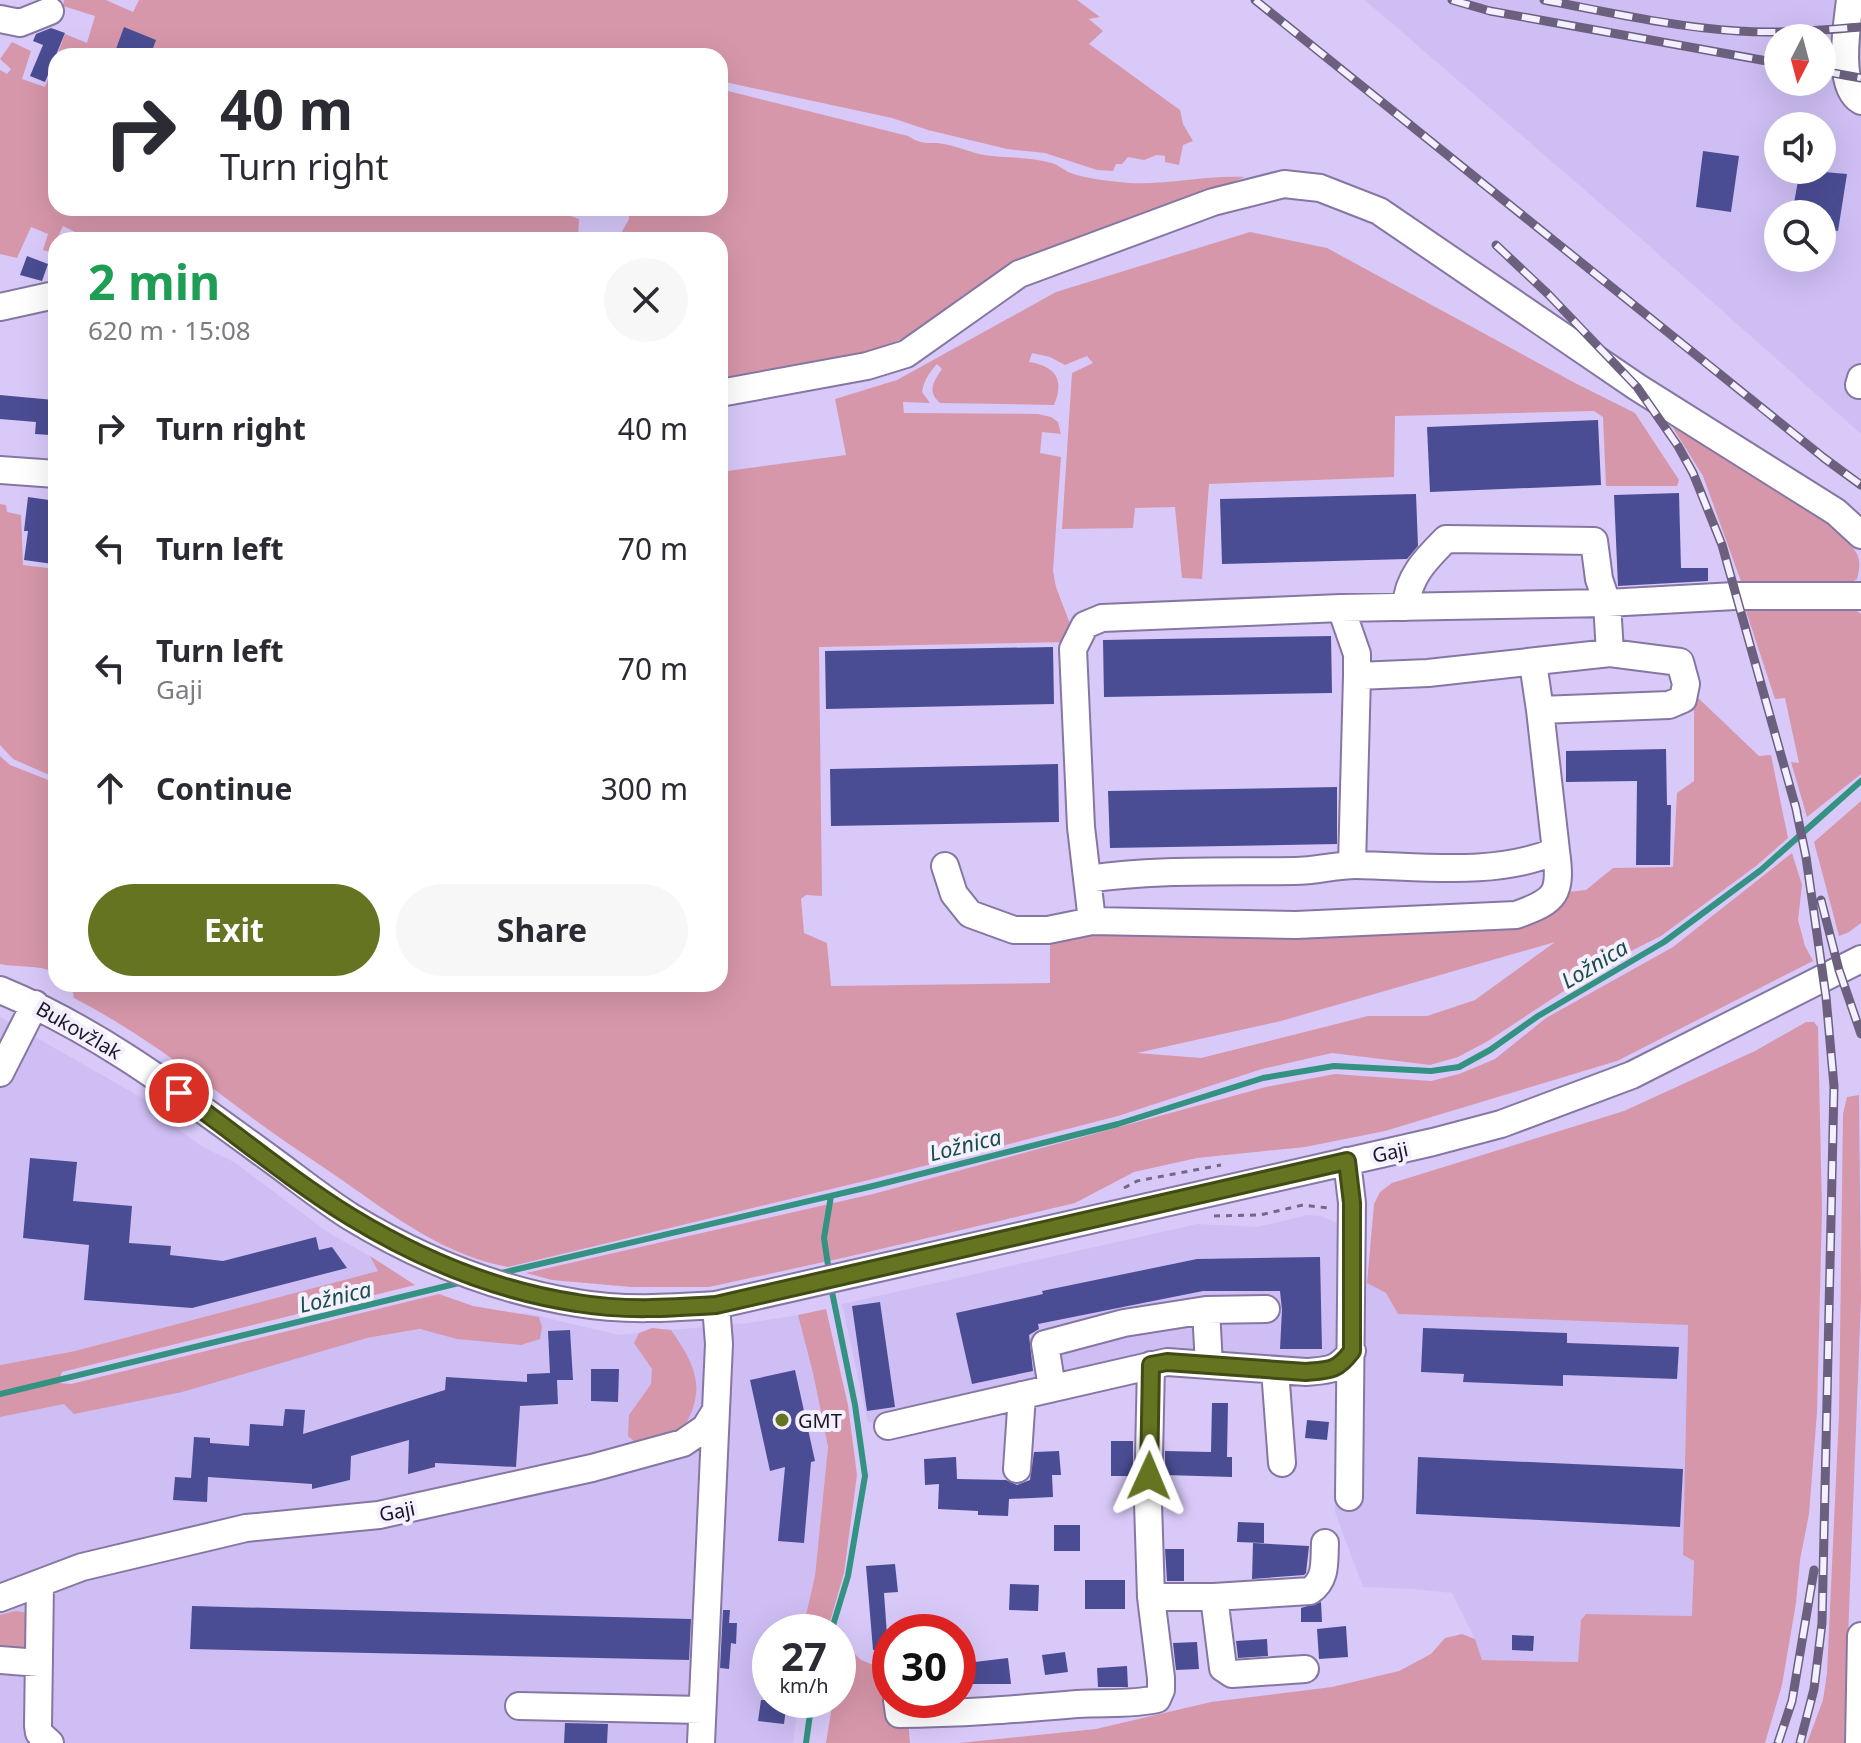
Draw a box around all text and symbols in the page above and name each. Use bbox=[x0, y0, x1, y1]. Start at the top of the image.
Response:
north arrow bbox=[1764, 24, 1836, 96]
map controls bbox=[1764, 24, 1836, 272]
text: 40 m bbox=[220, 70, 353, 146]
icon: right bbox=[88, 80, 192, 184]
button: sound bbox=[1764, 112, 1836, 184]
text: Turn right bbox=[220, 142, 388, 191]
button: search bbox=[1764, 200, 1836, 272]
text: 2 min bbox=[88, 249, 220, 314]
button: close bbox=[604, 258, 688, 342]
text: 620 m · 15:08 bbox=[88, 312, 251, 348]
icon: right bbox=[88, 406, 132, 450]
text: Turn right bbox=[156, 408, 306, 449]
text: 40 m bbox=[618, 408, 688, 449]
icon: left bbox=[88, 526, 132, 570]
text: Turn left bbox=[156, 528, 284, 569]
text: 70 m bbox=[618, 528, 688, 569]
text: Turn left bbox=[156, 630, 284, 671]
icon: left bbox=[88, 646, 132, 690]
text: 70 m bbox=[618, 648, 688, 689]
text: Gaji bbox=[156, 671, 203, 707]
icon: ahead bbox=[88, 766, 132, 810]
text: Continue bbox=[156, 768, 292, 809]
text: 300 m bbox=[601, 768, 688, 809]
button: Exit bbox=[88, 884, 380, 976]
button: Share bbox=[396, 884, 688, 976]
water label: Ložnica bbox=[1555, 931, 1634, 995]
street label: Bukovžlak bbox=[31, 995, 127, 1065]
pin bbox=[145, 1059, 213, 1127]
icon: arrive bbox=[157, 1071, 201, 1115]
water label: Ložnica bbox=[926, 1120, 1005, 1167]
street label: Gaji bbox=[1370, 1135, 1410, 1169]
water label: Ložnica bbox=[296, 1273, 375, 1319]
place label: GMT bbox=[798, 1407, 842, 1434]
marker: GMT bbox=[773, 1411, 791, 1429]
position arrow bbox=[1107, 1434, 1191, 1518]
street label: Gaji bbox=[377, 1494, 417, 1528]
speed limit sign: 30 bbox=[872, 1614, 976, 1718]
text: 27 bbox=[781, 1628, 827, 1683]
text: km/h bbox=[779, 1672, 829, 1699]

